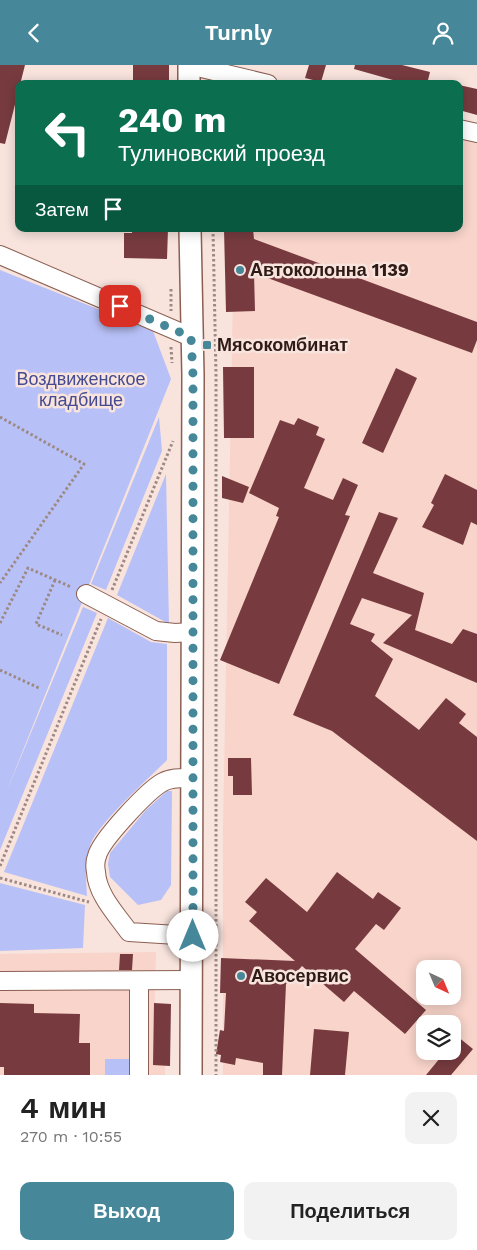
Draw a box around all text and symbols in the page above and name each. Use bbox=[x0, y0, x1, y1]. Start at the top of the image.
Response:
icon: back bbox=[20, 19, 48, 47]
icon: person bbox=[429, 19, 457, 47]
text: Turnly bbox=[205, 20, 272, 45]
text: 240 m bbox=[118, 99, 227, 141]
icon: left bbox=[35, 100, 100, 165]
text: Тулиновский проезд bbox=[118, 141, 325, 166]
icon: arrive bbox=[99, 195, 127, 223]
text: Затем bbox=[35, 198, 89, 221]
place label: Автоколонна 1139 bbox=[250, 259, 409, 280]
marker: Автоколонна 1139 bbox=[234, 264, 246, 276]
pin bbox=[99, 285, 141, 327]
icon: arrive bbox=[106, 292, 134, 320]
place label: Мясокомбинат bbox=[217, 334, 348, 355]
marker: Мясокомбинат bbox=[201, 339, 213, 351]
park label: Воздвиженское кладбище bbox=[17, 368, 145, 410]
position arrow bbox=[166, 909, 218, 961]
north arrow bbox=[416, 960, 461, 1005]
map controls bbox=[416, 960, 461, 1060]
place label: Авосервис bbox=[251, 965, 349, 986]
marker: Авосервис bbox=[235, 970, 247, 982]
button: layers bbox=[416, 1015, 461, 1060]
text: 4 мин bbox=[20, 1090, 107, 1125]
button: close bbox=[405, 1092, 457, 1144]
text: 270 m · 10:55 bbox=[20, 1127, 122, 1146]
button: Выход bbox=[20, 1182, 234, 1240]
button: Поделиться bbox=[244, 1182, 457, 1240]

